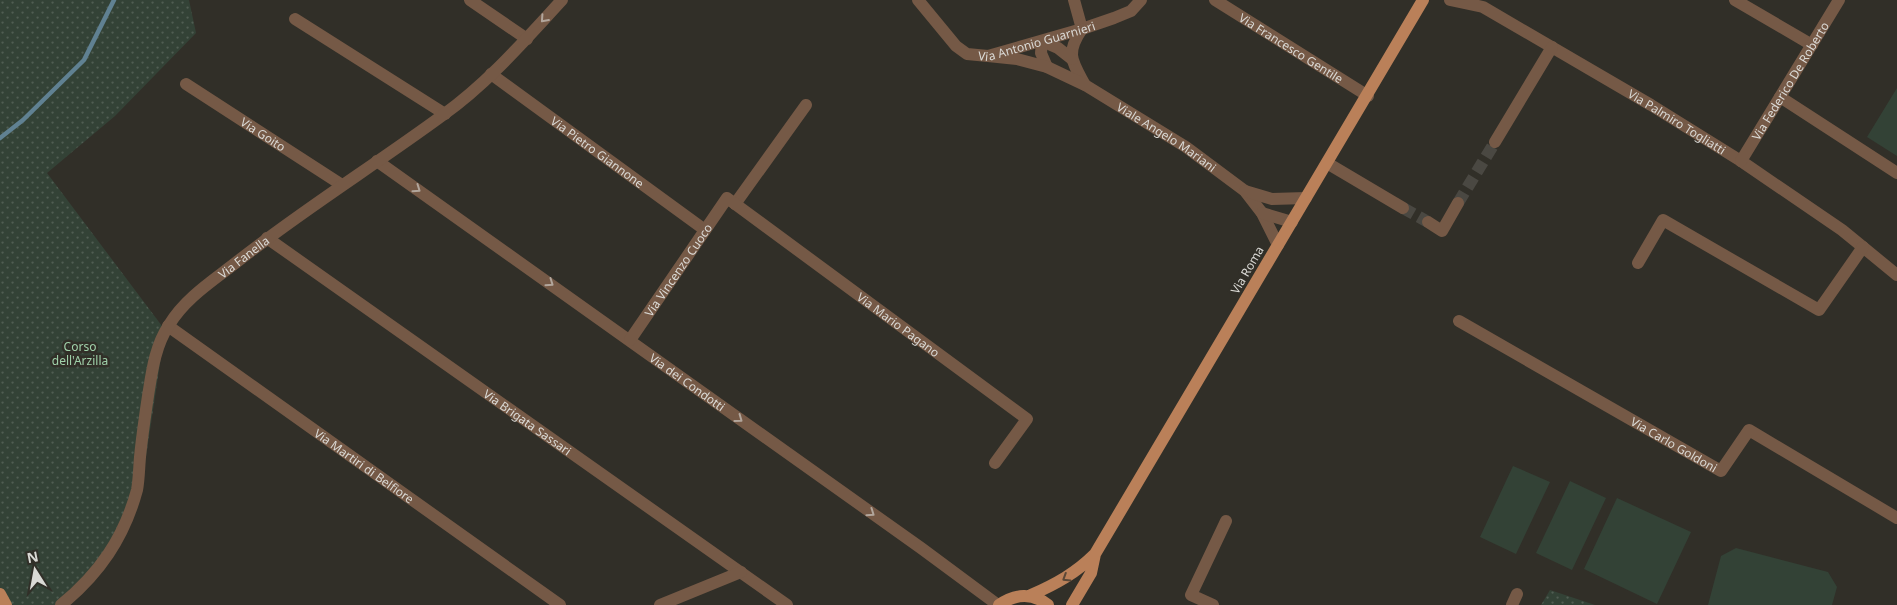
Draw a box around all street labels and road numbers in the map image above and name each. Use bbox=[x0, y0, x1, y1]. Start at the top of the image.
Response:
street label: Via Francesco Gentile bbox=[1236, 9, 1347, 87]
street label: Via Antonio Guarnieri bbox=[977, 17, 1097, 65]
street label: Via Federico De Roberto bbox=[1747, 18, 1832, 143]
street label: Via Palmiro Togliatti bbox=[1625, 85, 1729, 158]
street label: Viale Angelo Mariani bbox=[1114, 98, 1220, 175]
street label: Via Pietro Giannone bbox=[548, 112, 648, 192]
street label: Via Goito bbox=[237, 113, 289, 155]
street label: Via Vincenzo Cuoco bbox=[640, 220, 716, 320]
street label: Via Fanella bbox=[214, 232, 272, 282]
street label: Via Roma bbox=[1226, 243, 1268, 297]
street label: Via Mario Pagano bbox=[854, 288, 943, 361]
street label: Via dei Condotti bbox=[646, 349, 729, 415]
street label: Via Brigata Sassari bbox=[480, 385, 575, 459]
street label: Via Carlo Goldoni bbox=[1628, 413, 1721, 476]
street label: Via Martiri di Belfiore bbox=[311, 424, 418, 507]

